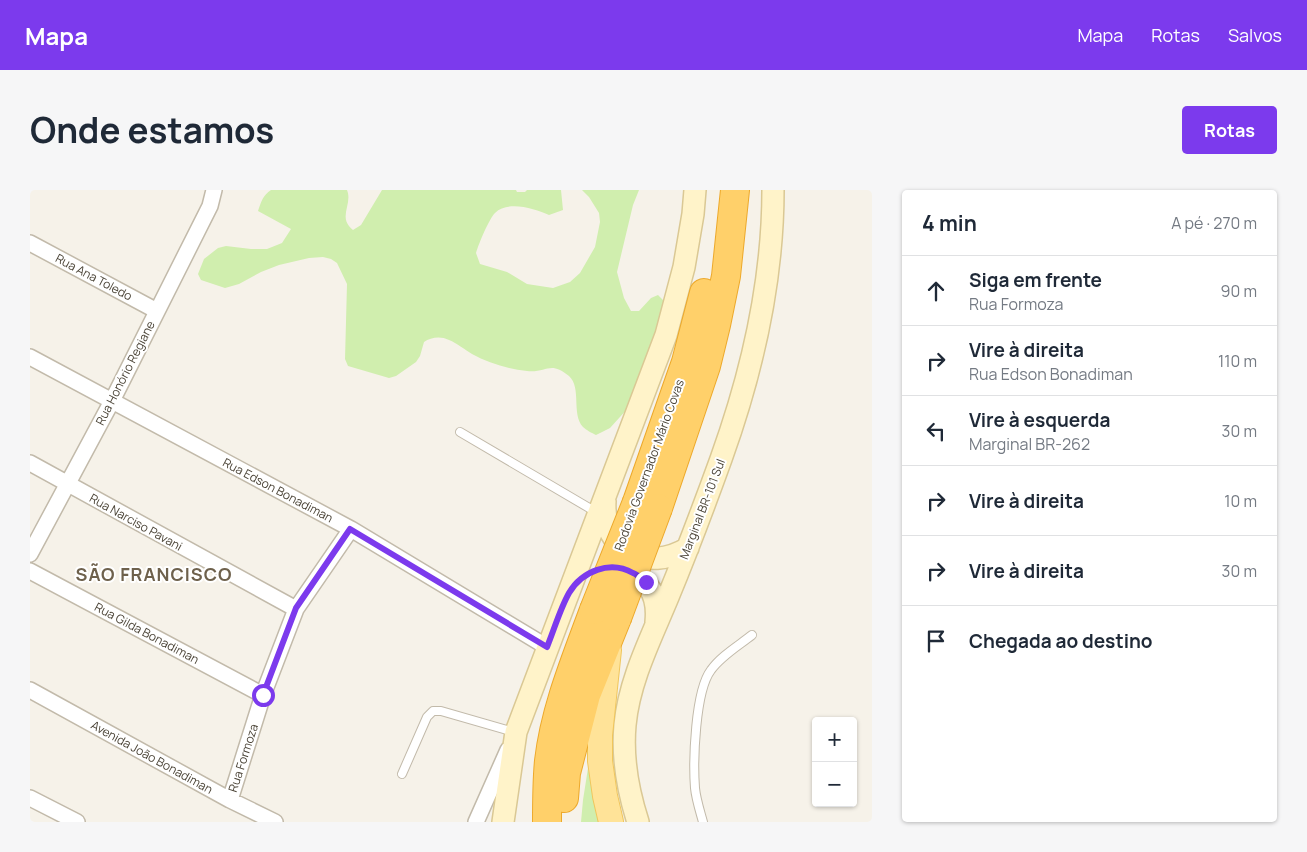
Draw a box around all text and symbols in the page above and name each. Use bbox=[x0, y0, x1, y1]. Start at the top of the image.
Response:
text: Mapa bbox=[25, 19, 88, 52]
text: Mapa bbox=[1077, 23, 1123, 47]
text: Rotas bbox=[1151, 23, 1200, 47]
text: Salvos bbox=[1228, 23, 1282, 47]
text: Onde estamos bbox=[30, 106, 274, 154]
button: Rotas bbox=[1182, 106, 1277, 154]
text: 4 min bbox=[922, 209, 977, 237]
text: A pé · 270 m bbox=[1171, 212, 1257, 234]
street label: Rua Ana Toledo bbox=[53, 250, 135, 304]
text: Siga em frente bbox=[969, 267, 1102, 293]
icon: ahead bbox=[922, 277, 950, 305]
text: 90 m bbox=[1221, 280, 1257, 302]
text: Rua Formoza bbox=[969, 293, 1063, 315]
street label: Rua Honório Regiane bbox=[91, 318, 159, 428]
text: Vire à direita bbox=[969, 337, 1084, 363]
icon: right bbox=[922, 347, 950, 375]
text: 110 m bbox=[1218, 350, 1257, 372]
text: Rua Edson Bonadiman bbox=[969, 363, 1133, 385]
street label: Rodovia Governador Mário Covas bbox=[610, 377, 688, 553]
text: Vire à esquerda bbox=[969, 407, 1110, 433]
icon: left bbox=[922, 417, 950, 445]
text: 30 m bbox=[1222, 420, 1257, 442]
text: Marginal BR-262 bbox=[969, 433, 1090, 455]
street label: Rua Edson Bonadiman bbox=[220, 454, 336, 526]
street label: Marginal BR-101 Sul bbox=[675, 456, 729, 562]
icon: right bbox=[922, 487, 950, 515]
text: Vire à direita bbox=[969, 488, 1084, 514]
street label: Rua Narciso Pavani bbox=[87, 489, 185, 555]
text: 10 m bbox=[1224, 490, 1257, 512]
icon: right bbox=[922, 557, 950, 585]
text: Vire à direita bbox=[969, 558, 1084, 584]
text: 30 m bbox=[1222, 560, 1257, 582]
district label: SÃO FRANCISCO bbox=[76, 562, 232, 586]
route end bbox=[635, 571, 658, 594]
street label: Rua Gilda Bonadiman bbox=[92, 598, 202, 668]
icon: arrive bbox=[922, 627, 950, 655]
text: Chegada ao destino bbox=[969, 628, 1152, 654]
route start bbox=[252, 684, 275, 707]
street label: Avenida João Bonadiman bbox=[88, 716, 216, 798]
map controls bbox=[812, 717, 857, 807]
button: + bbox=[812, 717, 857, 762]
street label: Rua Formoza bbox=[224, 722, 262, 794]
button: − bbox=[812, 762, 857, 807]

